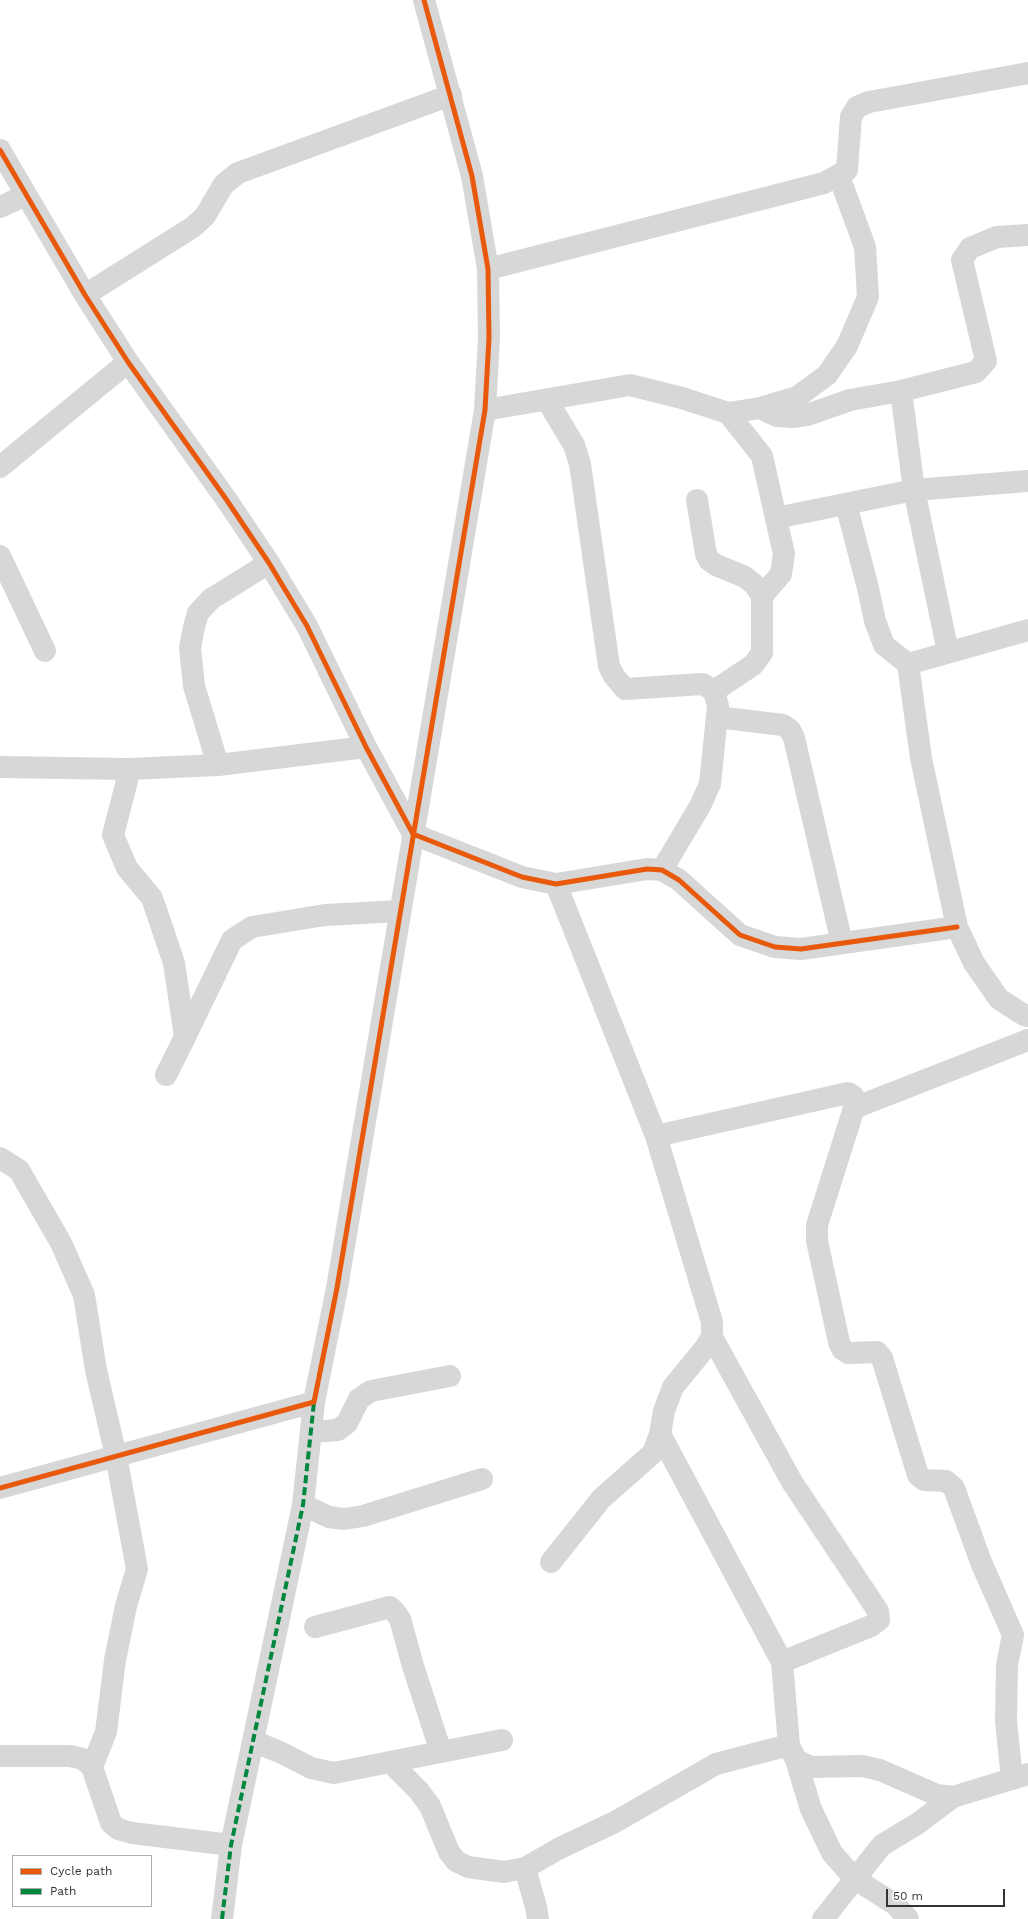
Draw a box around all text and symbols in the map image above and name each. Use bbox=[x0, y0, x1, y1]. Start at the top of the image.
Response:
legend bbox=[12, 1855, 152, 1907]
text: Cycle path bbox=[50, 1864, 112, 1878]
scale bar bbox=[888, 1881, 1007, 1907]
text: Path bbox=[50, 1884, 76, 1898]
text: 50 m bbox=[893, 1889, 923, 1903]

